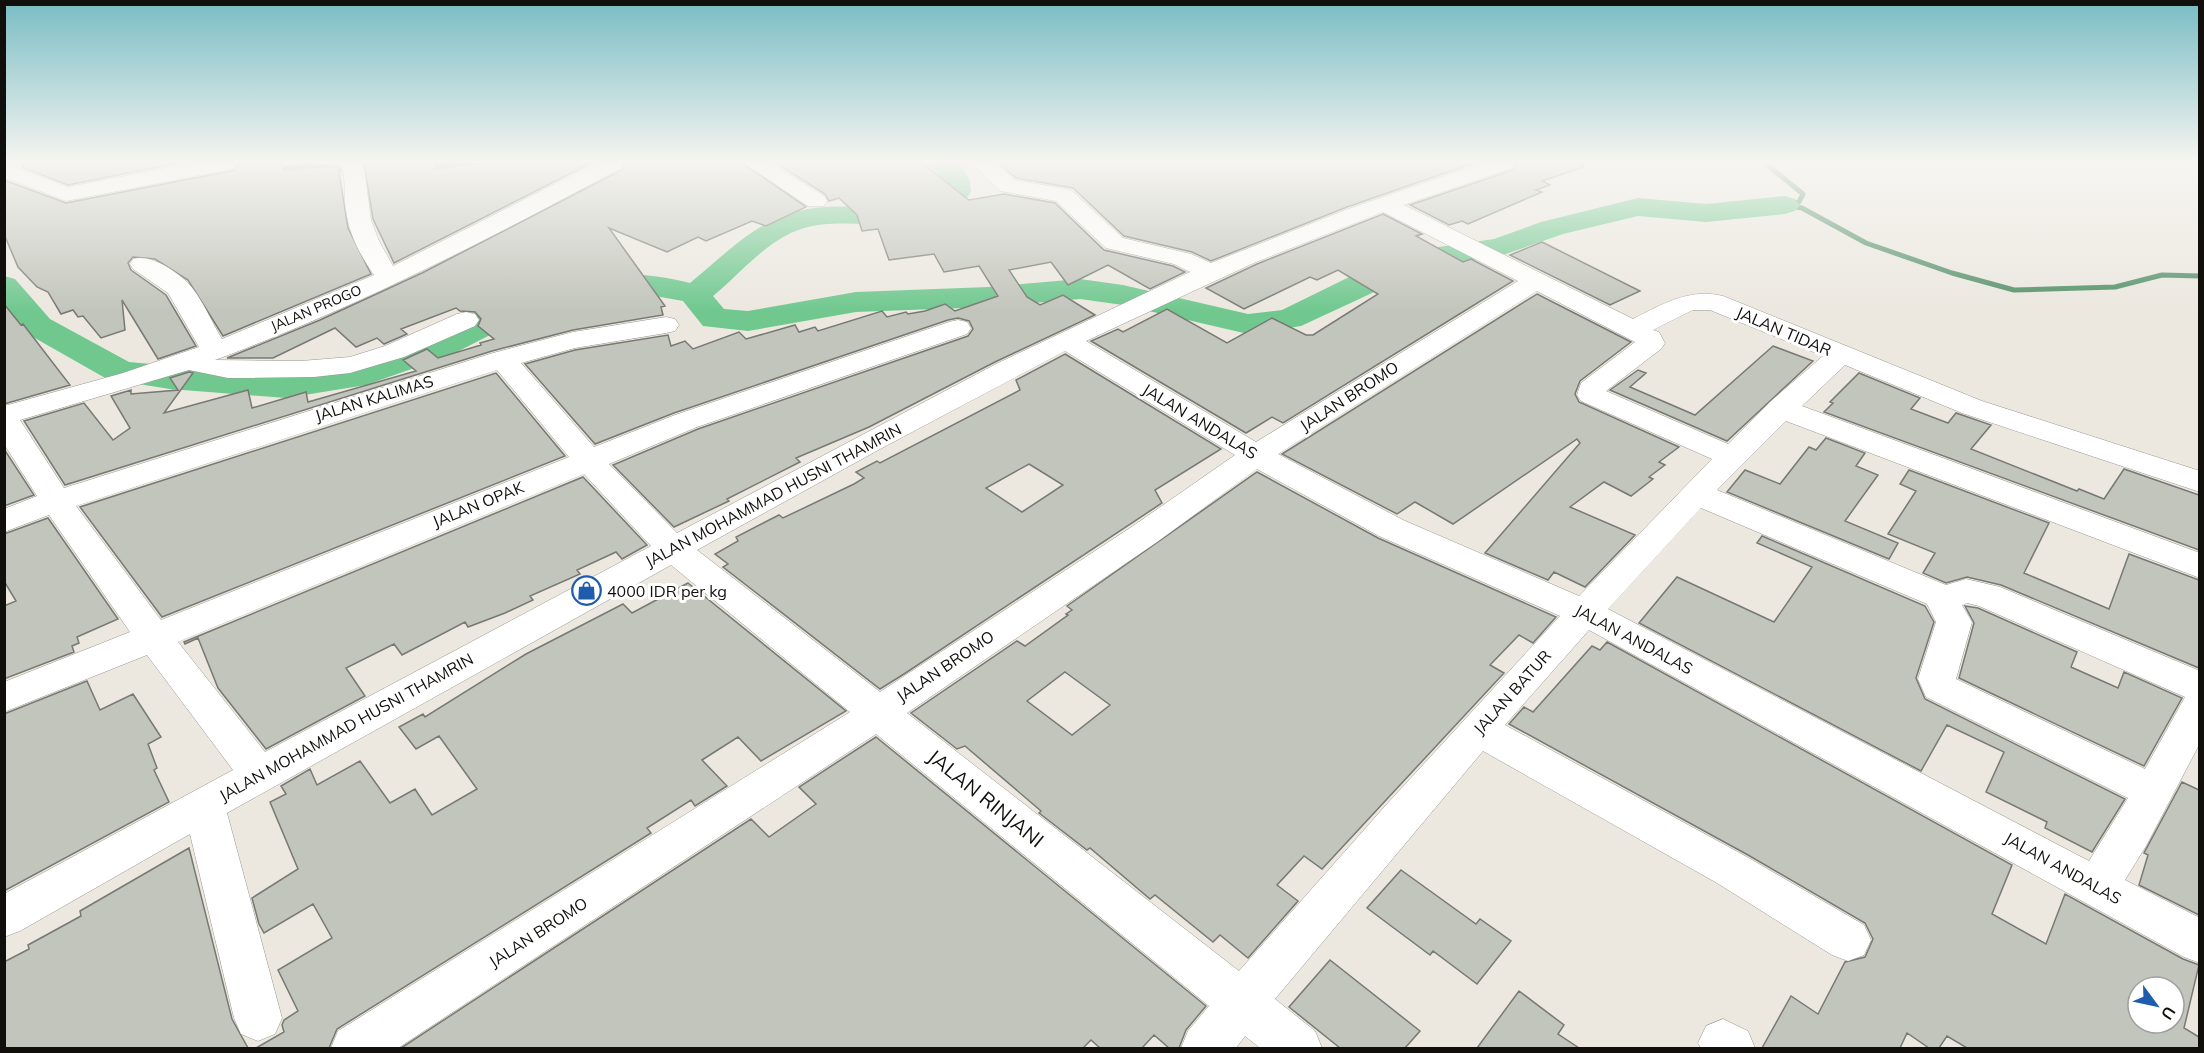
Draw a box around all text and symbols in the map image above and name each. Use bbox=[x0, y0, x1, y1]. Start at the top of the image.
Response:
street label: JALAN PROGO bbox=[268, 281, 364, 335]
street label: JALAN TIDAR bbox=[1733, 302, 1835, 360]
street label: JALAN BROMO bbox=[1296, 357, 1402, 435]
street label: JALAN KALIMAS bbox=[312, 370, 436, 426]
street label: JALAN ANDALAS bbox=[1139, 379, 1261, 463]
street label: JALAN MOHAMMAD HUSNI THAMRIN bbox=[641, 419, 905, 571]
street label: JALAN OPAK bbox=[429, 476, 527, 531]
shop icon: 4000 IDR per kg bbox=[570, 575, 602, 607]
place label: 4000 IDR per kg bbox=[607, 581, 727, 601]
street label: JALAN ANDALAS bbox=[1572, 600, 1696, 678]
street label: JALAN BROMO bbox=[892, 626, 998, 706]
street label: JALAN BATUR bbox=[1469, 646, 1555, 738]
street label: JALAN MOHAMMAD HUSNI THAMRIN bbox=[215, 649, 477, 805]
street label: JALAN RINJANI bbox=[923, 744, 1049, 852]
street label: JALAN ANDALAS bbox=[2001, 828, 2125, 908]
street label: JALAN BROMO bbox=[485, 893, 591, 971]
north arrow bbox=[2126, 975, 2186, 1035]
text: U bbox=[2157, 1003, 2180, 1024]

